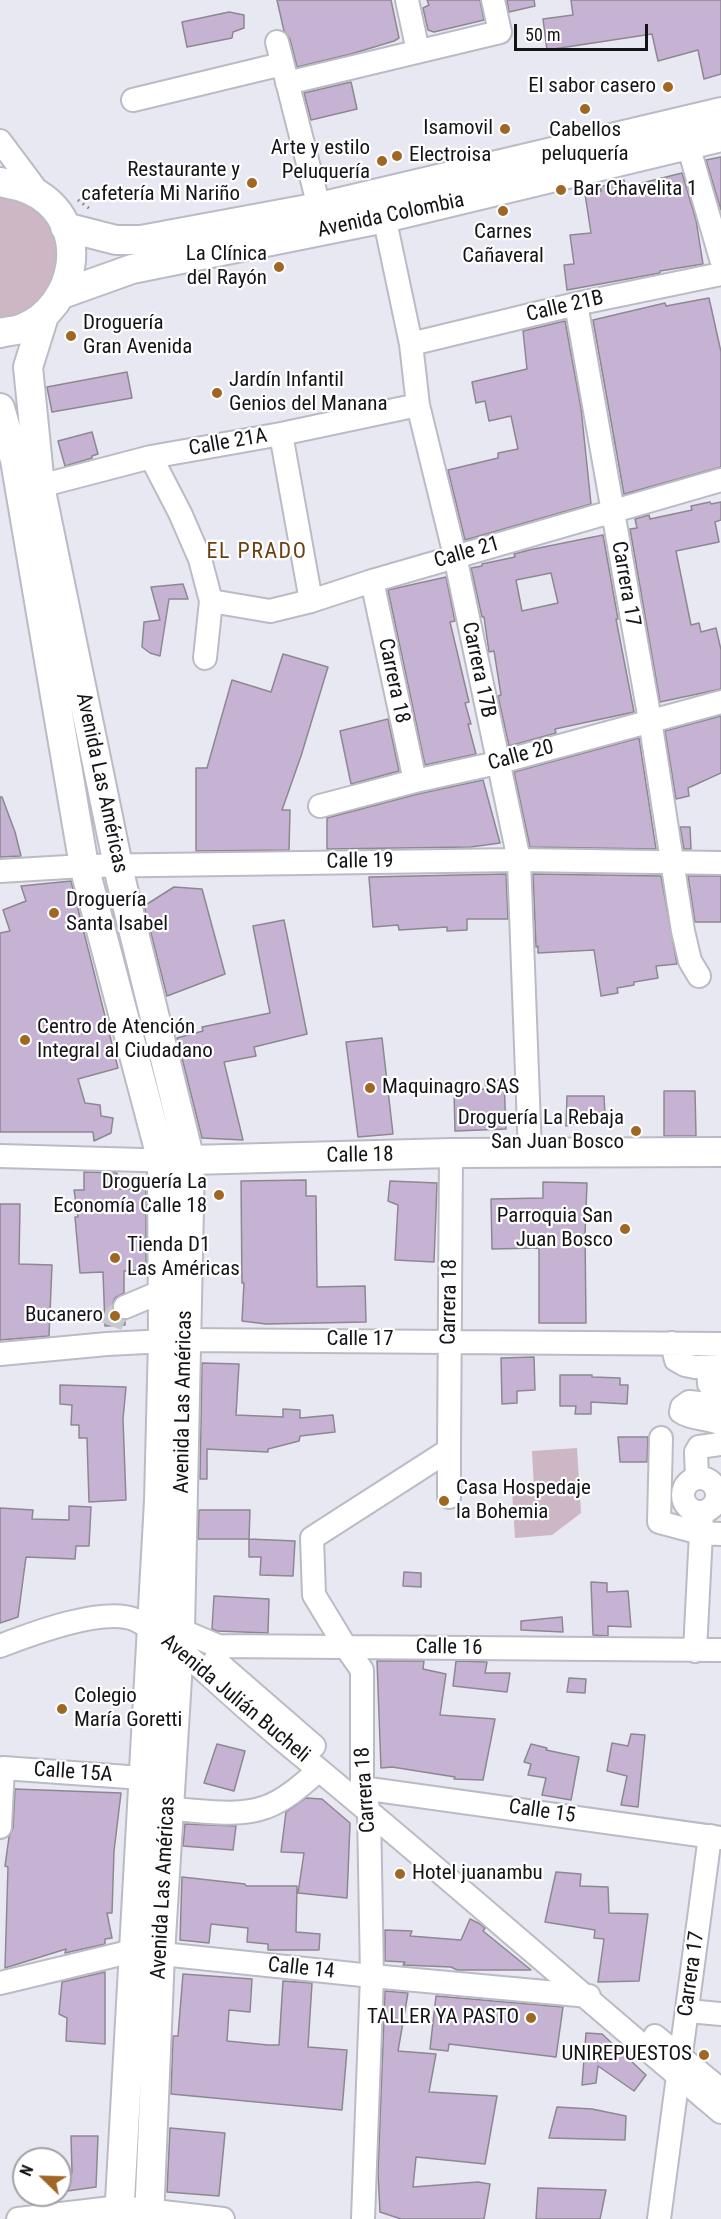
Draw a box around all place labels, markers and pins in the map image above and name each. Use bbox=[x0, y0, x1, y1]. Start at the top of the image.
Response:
place label: El sabor casero bbox=[528, 74, 656, 100]
marker: El sabor casero bbox=[661, 80, 675, 94]
marker: Cabellos peluquería bbox=[578, 102, 592, 116]
place label: Isamovil bbox=[423, 116, 493, 142]
place label: Cabellos peluquería bbox=[541, 118, 629, 168]
marker: Isamovil bbox=[498, 122, 512, 136]
place label: Arte y estilo Peluquería bbox=[271, 136, 370, 186]
place label: Electroisa bbox=[409, 143, 491, 169]
marker: Electroisa bbox=[390, 149, 404, 163]
marker: Arte y estilo Peluquería bbox=[375, 154, 389, 168]
place label: Restaurante y cafetería Mi Nariño bbox=[81, 158, 240, 208]
marker: Restaurante y cafetería Mi Nariño bbox=[245, 176, 259, 190]
place label: Bar Chavelita 1 bbox=[573, 177, 697, 203]
marker: Bar Chavelita 1 bbox=[554, 183, 568, 197]
marker: Carnes Cañaveral bbox=[496, 204, 510, 218]
place label: Carnes Cañaveral bbox=[462, 220, 544, 270]
place label: La Clínica del Rayón bbox=[186, 242, 267, 292]
marker: La Clínica del Rayón bbox=[272, 260, 286, 274]
place label: Droguería Gran Avenida bbox=[83, 311, 192, 361]
marker: Droguería Gran Avenida bbox=[64, 329, 78, 343]
place label: Jardín Infantil Genios del Manana bbox=[229, 368, 387, 418]
marker: Jardín Infantil Genios del Manana bbox=[210, 386, 224, 400]
place label: Droguería Santa Isabel bbox=[66, 888, 168, 938]
marker: Droguería Santa Isabel bbox=[47, 906, 61, 920]
place label: Centro de Atención Integral al Ciudadano bbox=[37, 1015, 213, 1065]
marker: Centro de Atención Integral al Ciudadano bbox=[18, 1033, 32, 1047]
place label: Maquinagro SAS bbox=[382, 1075, 519, 1101]
marker: Maquinagro SAS bbox=[363, 1081, 377, 1095]
place label: Droguería La Rebaja San Juan Bosco bbox=[458, 1106, 624, 1156]
marker: Droguería La Rebaja San Juan Bosco bbox=[629, 1124, 643, 1138]
place label: Droguería La Economía Calle 18 bbox=[53, 1170, 207, 1220]
marker: Droguería La Economía Calle 18 bbox=[212, 1188, 226, 1202]
place label: Parroquia San Juan Bosco bbox=[497, 1204, 613, 1254]
marker: Parroquia San Juan Bosco bbox=[618, 1222, 632, 1236]
place label: Tienda D1 Las Américas bbox=[127, 1233, 240, 1283]
marker: Tienda D1 Las Américas bbox=[108, 1251, 122, 1265]
place label: Bucanero bbox=[25, 1303, 103, 1329]
marker: Bucanero bbox=[108, 1309, 122, 1323]
place label: Casa Hospedaje la Bohemia bbox=[456, 1476, 591, 1526]
marker: Casa Hospedaje la Bohemia bbox=[437, 1494, 451, 1508]
place label: Colegio María Goretti bbox=[74, 1684, 182, 1734]
marker: Colegio María Goretti bbox=[55, 1702, 69, 1716]
place label: Hotel juanambu bbox=[412, 1861, 543, 1887]
marker: Hotel juanambu bbox=[393, 1867, 407, 1881]
place label: TALLER YA PASTO bbox=[367, 2005, 519, 2031]
marker: TALLER YA PASTO bbox=[524, 2011, 538, 2025]
place label: UNIREPUESTOS bbox=[561, 2042, 692, 2068]
marker: UNIREPUESTOS bbox=[697, 2048, 711, 2062]

